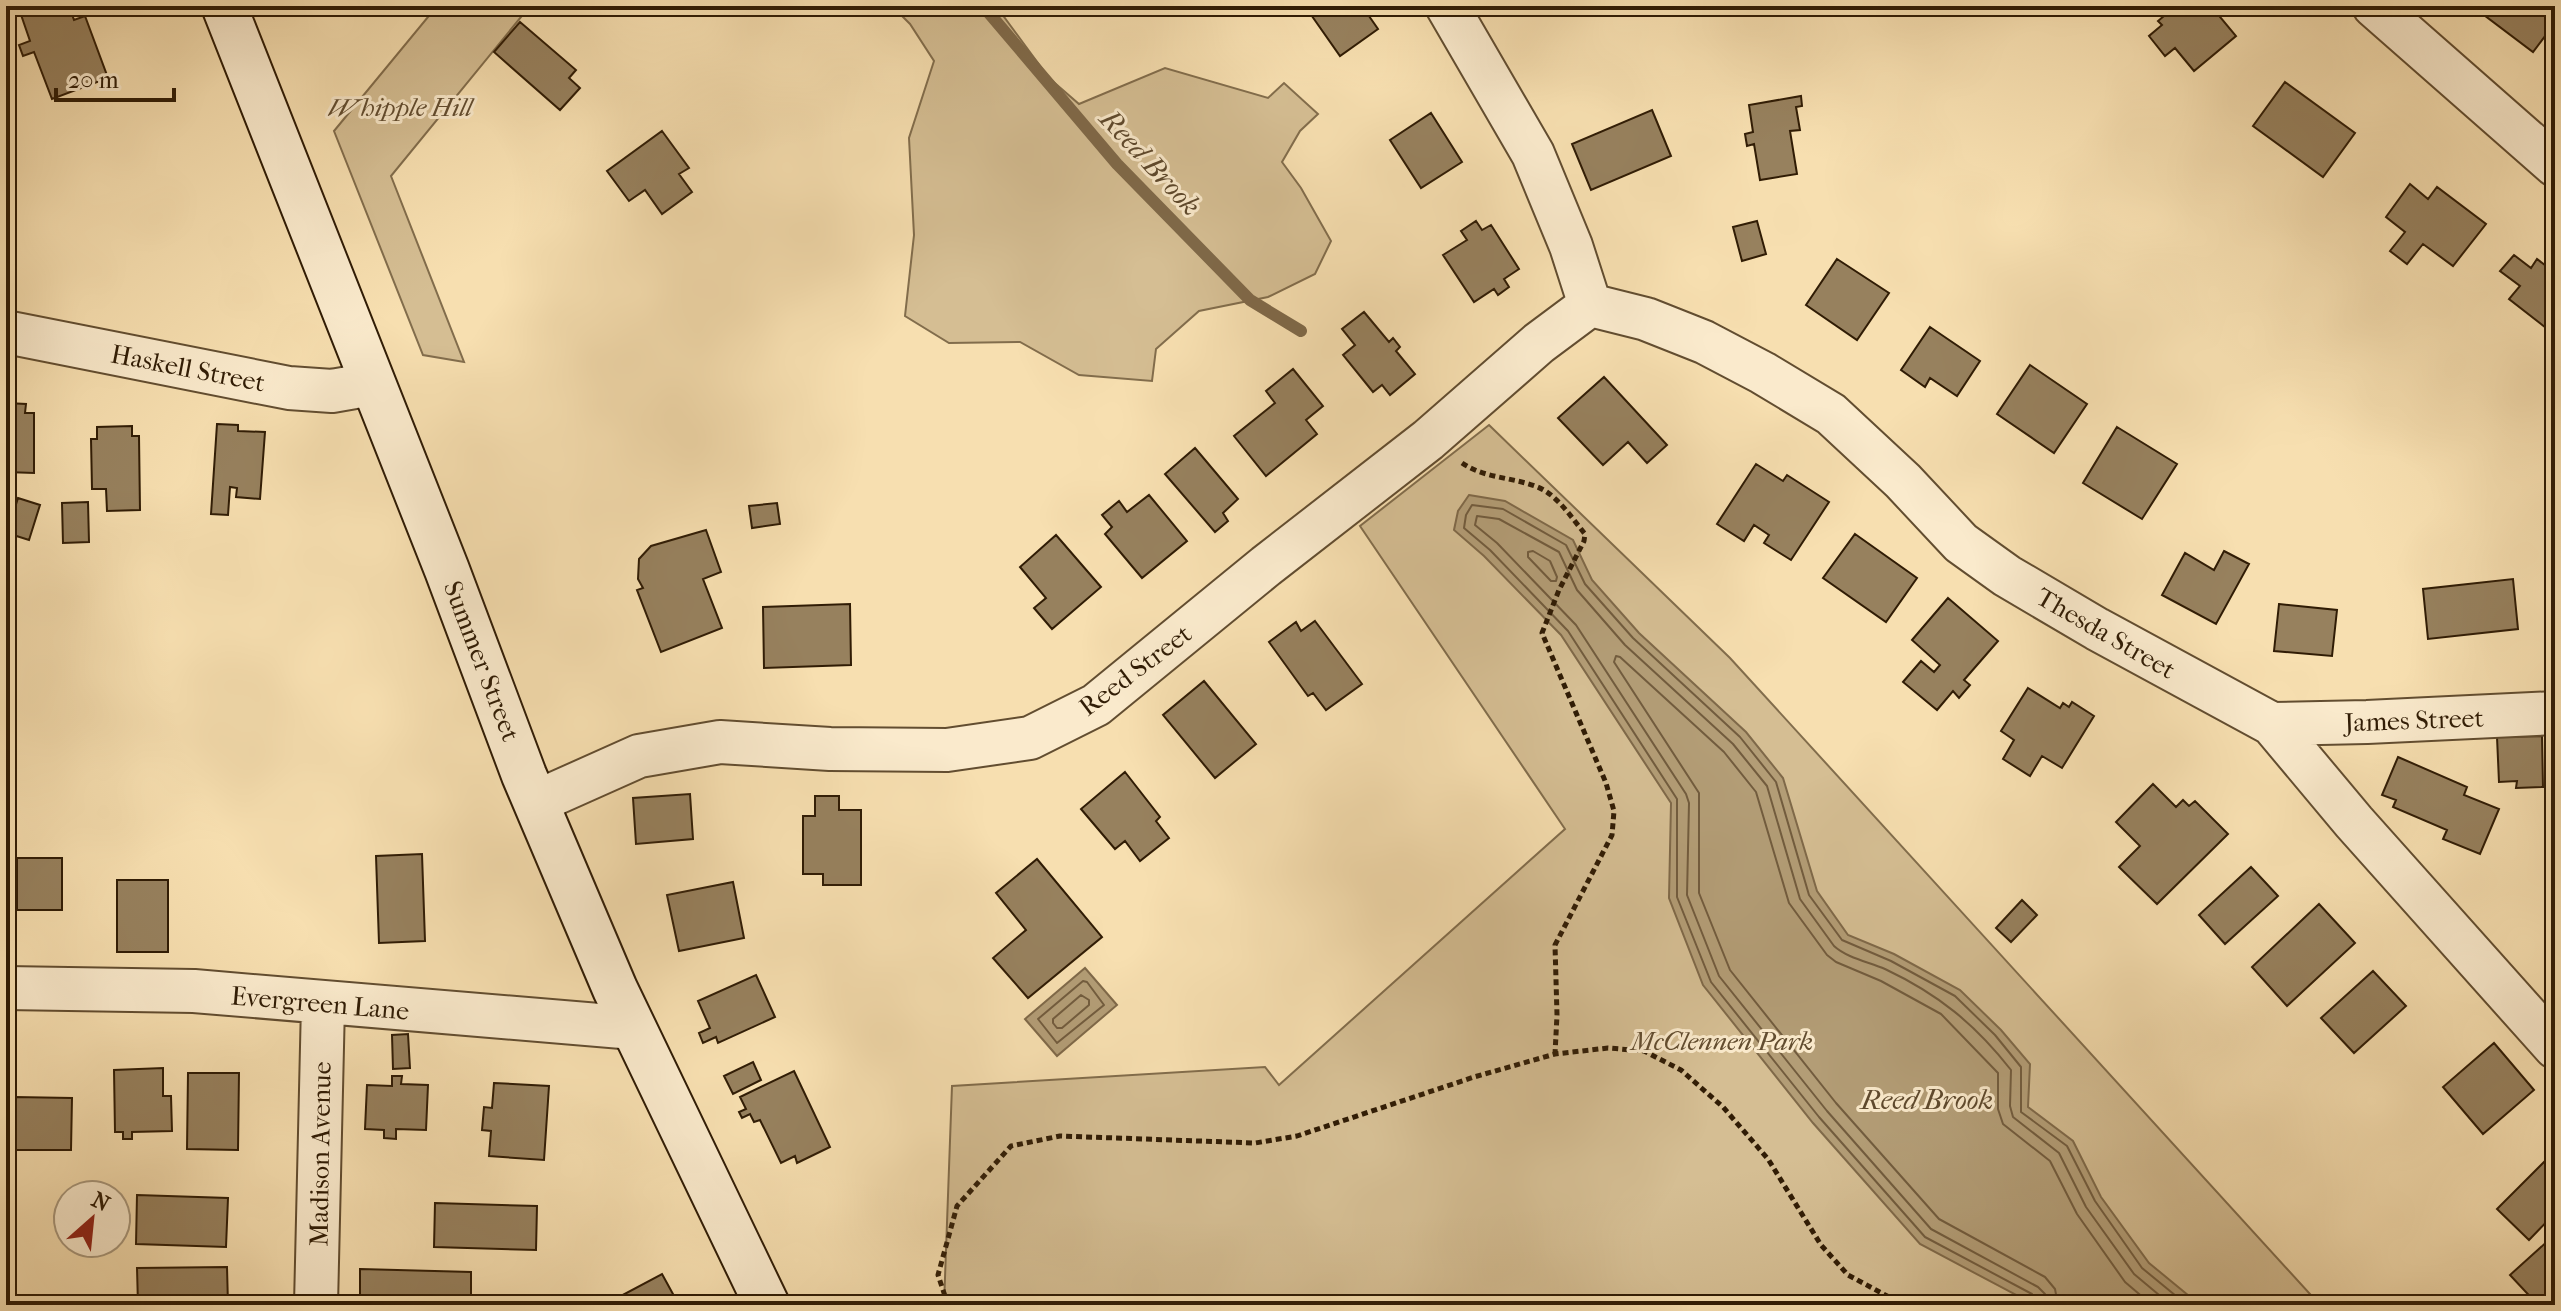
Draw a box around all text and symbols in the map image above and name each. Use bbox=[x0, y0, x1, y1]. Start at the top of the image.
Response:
scale bar bbox=[56, 52, 174, 102]
text: 20 m bbox=[68, 66, 119, 94]
park label: Whipple Hill bbox=[328, 92, 475, 123]
water label: Reed Brook bbox=[1092, 101, 1208, 222]
street label: Haskell Street bbox=[108, 338, 268, 399]
street label: Summer Street bbox=[437, 577, 527, 746]
street label: Thesda Street bbox=[2031, 581, 2181, 686]
street label: Reed Street bbox=[1073, 618, 1198, 723]
street label: James Street bbox=[2342, 703, 2485, 738]
street label: Evergreen Lane bbox=[230, 980, 410, 1027]
park label: McClennen Park bbox=[1629, 1026, 1813, 1057]
street label: Madison Avenue bbox=[303, 1061, 338, 1247]
water label: Reed Brook bbox=[1859, 1083, 1993, 1116]
north arrow bbox=[52, 1179, 132, 1259]
text: N bbox=[87, 1187, 114, 1218]

